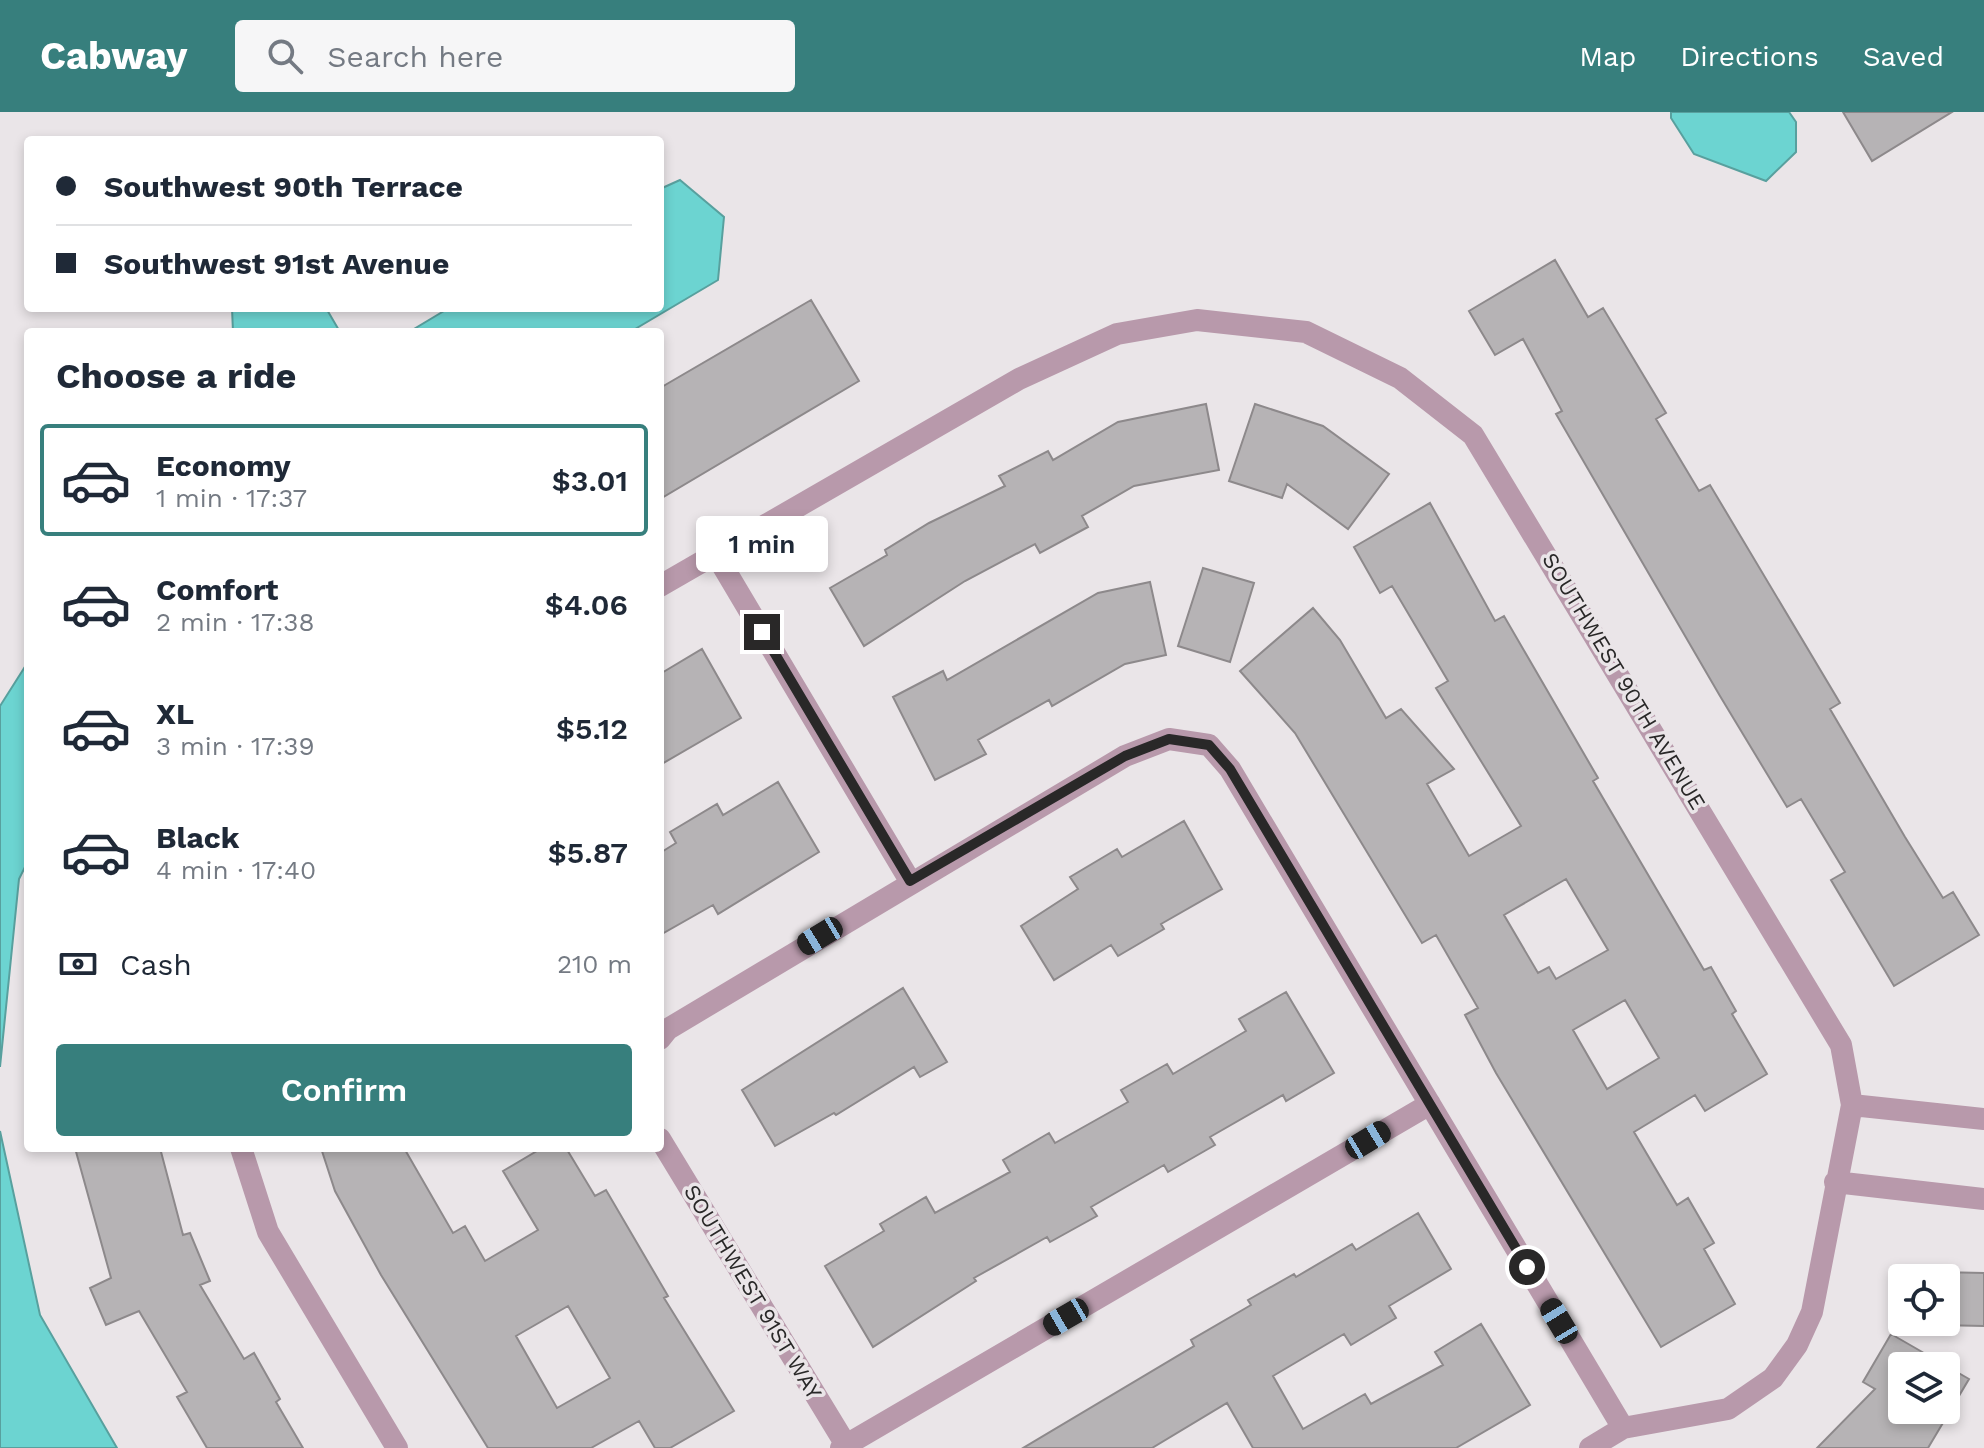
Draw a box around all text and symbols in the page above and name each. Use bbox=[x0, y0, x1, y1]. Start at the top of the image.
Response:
search box bbox=[235, 20, 795, 92]
text: Cabway bbox=[40, 34, 187, 78]
icon: search bbox=[263, 34, 307, 78]
text: Search here bbox=[327, 39, 503, 74]
text: Map bbox=[1579, 40, 1636, 73]
text: Directions bbox=[1680, 40, 1819, 73]
text: Saved bbox=[1863, 40, 1944, 73]
text: Southwest 90th Terrace bbox=[104, 169, 463, 204]
text: Southwest 91st Avenue bbox=[104, 246, 449, 281]
text: Choose a ride bbox=[56, 355, 296, 397]
icon: car bbox=[60, 444, 132, 516]
text: Economy bbox=[156, 448, 291, 483]
text: $3.01 bbox=[552, 463, 628, 498]
text: 1 min · 17:37 bbox=[156, 483, 307, 513]
callout: 1 min bbox=[696, 516, 828, 572]
text: 1 min bbox=[729, 529, 795, 559]
street label: SOUTHWEST 90TH AVENUE bbox=[1537, 548, 1711, 814]
icon: car bbox=[60, 568, 132, 640]
text: Comfort bbox=[156, 572, 278, 607]
text: $4.06 bbox=[545, 587, 628, 622]
text: 2 min · 17:38 bbox=[156, 607, 315, 637]
route end bbox=[744, 614, 780, 650]
icon: car bbox=[60, 692, 132, 764]
text: XL bbox=[156, 696, 194, 731]
text: $5.12 bbox=[556, 711, 628, 746]
text: 3 min · 17:39 bbox=[156, 731, 315, 761]
icon: car bbox=[60, 816, 132, 888]
text: Black bbox=[156, 820, 240, 855]
text: $5.87 bbox=[548, 835, 628, 870]
text: 4 min · 17:40 bbox=[156, 855, 316, 885]
car bbox=[793, 913, 847, 959]
icon: cash bbox=[56, 942, 100, 986]
text: Cash bbox=[120, 947, 192, 982]
text: 210 m bbox=[557, 949, 632, 979]
button: Confirm bbox=[56, 1044, 632, 1136]
car bbox=[1341, 1117, 1395, 1163]
street label: SOUTHWEST 91ST WAY bbox=[679, 1180, 827, 1404]
route start bbox=[1509, 1249, 1545, 1285]
map controls bbox=[1888, 1264, 1960, 1424]
button: locate bbox=[1888, 1264, 1960, 1336]
car bbox=[1536, 1294, 1582, 1348]
car bbox=[1039, 1295, 1093, 1339]
button: layers bbox=[1888, 1352, 1960, 1424]

